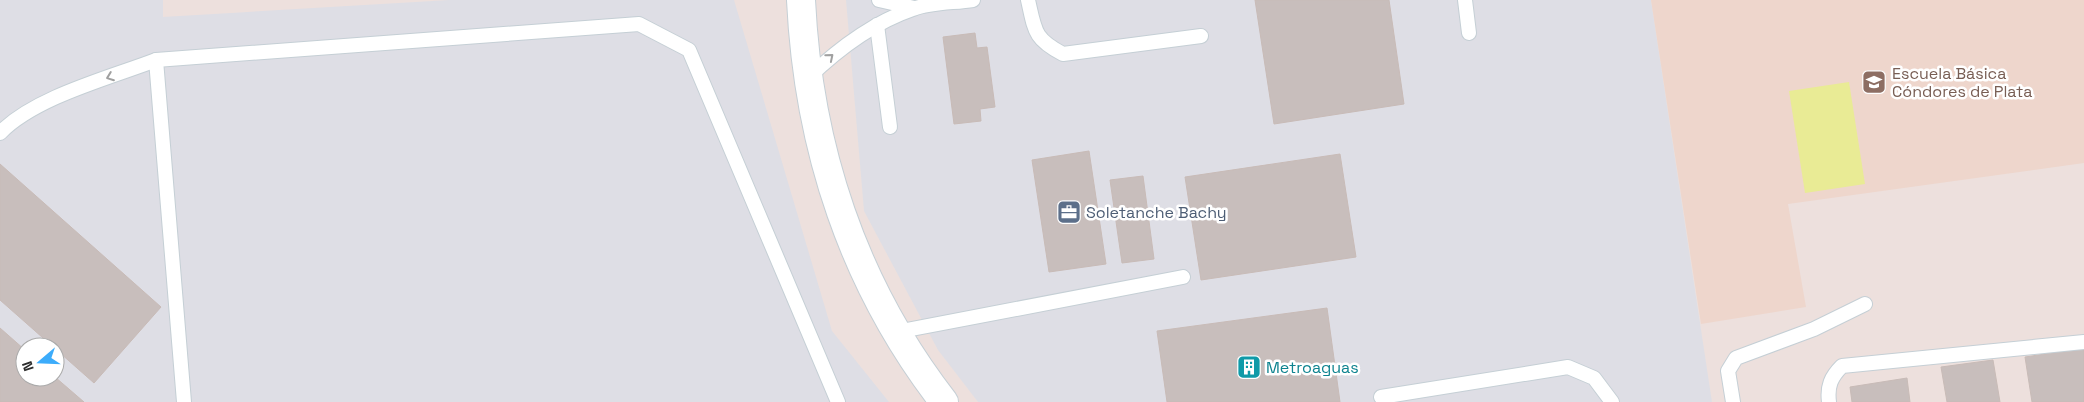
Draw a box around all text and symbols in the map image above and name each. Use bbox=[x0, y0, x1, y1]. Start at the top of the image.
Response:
one-way arrow bbox=[825, 54, 834, 63]
place label: Escuela Básica Cóndores de Plata bbox=[1892, 63, 2033, 102]
school or university icon: Escuela Básica Cóndores de Plata bbox=[1861, 69, 1887, 95]
one-way arrow bbox=[107, 71, 115, 81]
office icon: Soletanche Bachy bbox=[1056, 199, 1082, 225]
place label: Soletanche Bachy bbox=[1086, 202, 1227, 223]
north arrow bbox=[15, 337, 65, 387]
building icon: Metroaguas bbox=[1236, 354, 1262, 380]
place label: Metroaguas bbox=[1266, 357, 1359, 378]
text: N bbox=[18, 359, 38, 374]

